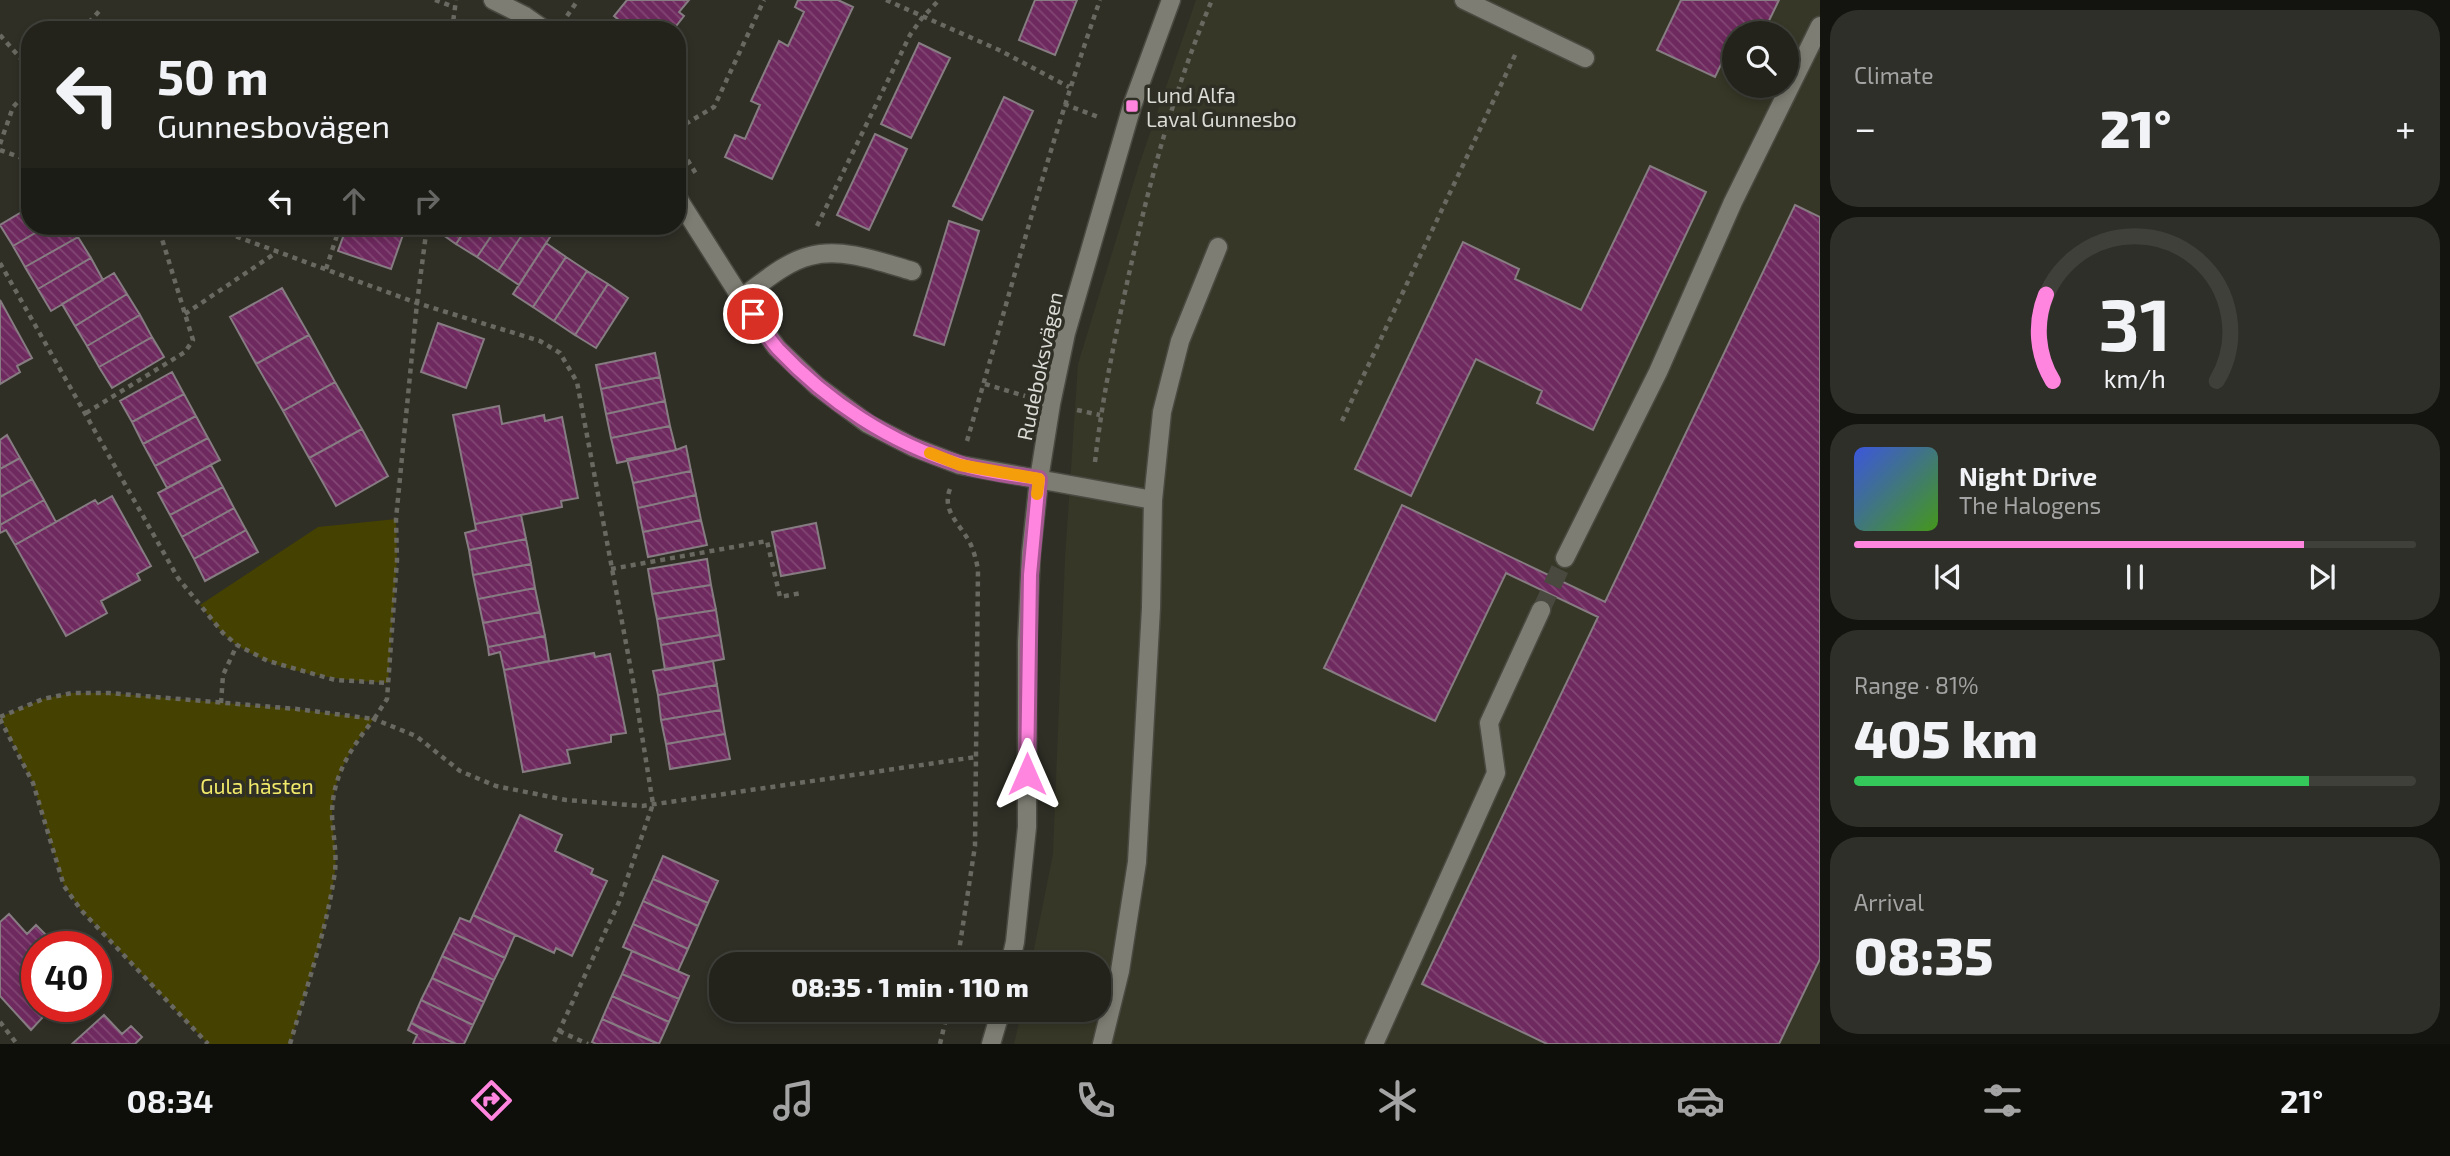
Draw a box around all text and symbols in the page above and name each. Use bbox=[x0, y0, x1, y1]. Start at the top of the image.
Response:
map controls bbox=[1722, 21, 1799, 98]
button: search bbox=[1722, 21, 1799, 98]
text: 50 m bbox=[157, 46, 269, 105]
icon: left bbox=[42, 49, 133, 140]
text: Climate bbox=[1854, 61, 1934, 89]
place label: Lund Alfa Laval Gunnesbo bbox=[1146, 82, 1297, 131]
text: 21° bbox=[2100, 96, 2171, 158]
marker: Lund Alfa Laval Gunnesbo bbox=[1124, 98, 1140, 114]
text: − bbox=[1854, 104, 1876, 150]
text: + bbox=[2395, 104, 2416, 150]
text: Gunnesbovägen bbox=[157, 106, 390, 144]
icon: left bbox=[262, 182, 300, 220]
icon: ahead bbox=[335, 182, 373, 220]
icon: right bbox=[408, 182, 446, 220]
text: 31 bbox=[2099, 279, 2171, 367]
pin bbox=[723, 284, 783, 344]
street label: Rudeboksvägen bbox=[1011, 289, 1067, 443]
icon: arrive bbox=[734, 295, 772, 333]
text: km/h bbox=[2104, 363, 2166, 393]
text: Night Drive bbox=[1959, 460, 2097, 491]
text: The Halogens bbox=[1959, 491, 2101, 519]
icon: previous bbox=[1929, 558, 1967, 596]
icon: pause bbox=[2116, 558, 2154, 596]
icon: next bbox=[2303, 558, 2341, 596]
text: Range · 81% bbox=[1854, 671, 1979, 699]
text: 405 km bbox=[1854, 706, 2038, 768]
position arrow bbox=[990, 737, 1064, 811]
park label: Gula hästen bbox=[200, 773, 314, 798]
text: Arrival bbox=[1854, 888, 1924, 916]
text: 08:35 bbox=[1854, 923, 1993, 985]
speed limit sign: 40 bbox=[21, 931, 112, 1022]
text: 08:35 · 1 min · 110 m bbox=[791, 971, 1029, 1002]
icon: directions bbox=[467, 1076, 516, 1125]
icon: music bbox=[769, 1076, 818, 1125]
icon: phone bbox=[1071, 1076, 1120, 1125]
icon: climate bbox=[1373, 1076, 1422, 1125]
icon: car bbox=[1676, 1076, 1725, 1125]
icon: filters bbox=[1978, 1076, 2027, 1125]
text: 08:34 bbox=[127, 1081, 213, 1119]
text: 21° bbox=[2280, 1081, 2323, 1119]

